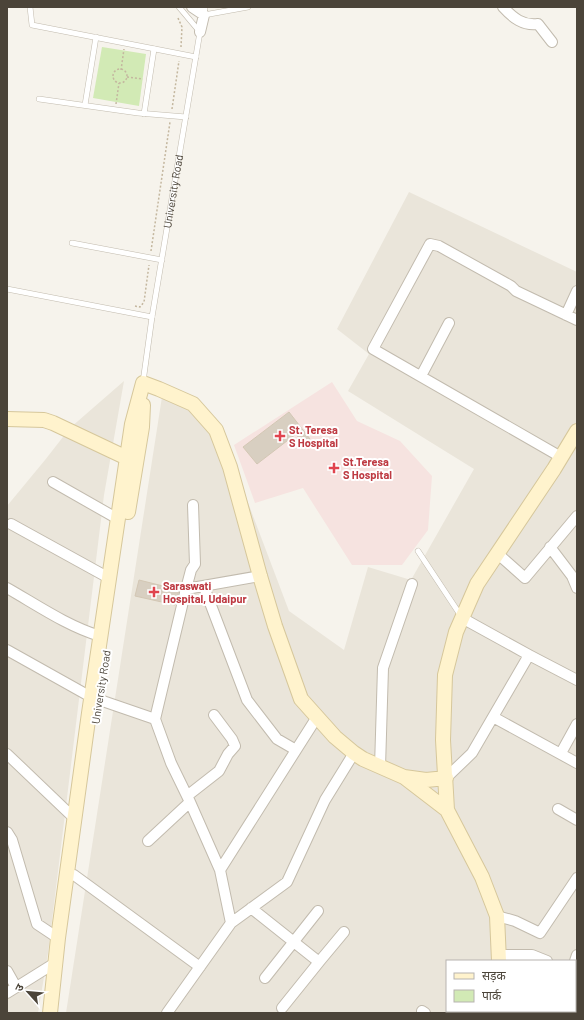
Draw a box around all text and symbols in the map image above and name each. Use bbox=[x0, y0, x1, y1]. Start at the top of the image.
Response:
street label: University Road bbox=[160, 153, 185, 229]
place label: St. Teresa S Hospital bbox=[289, 423, 338, 449]
marker: St. Teresa S Hospital bbox=[274, 430, 286, 442]
place label: St.Teresa S Hospital bbox=[343, 455, 392, 481]
marker: St.Teresa S Hospital bbox=[328, 462, 340, 474]
place label: Saraswati Hospital, Udaipur bbox=[163, 579, 247, 605]
marker: Saraswati Hospital, Udaipur bbox=[148, 586, 160, 598]
street label: University Road bbox=[88, 649, 113, 725]
legend bbox=[446, 960, 576, 1012]
text: सड़क bbox=[482, 968, 507, 983]
north arrow bbox=[8, 972, 48, 1012]
text: उ bbox=[11, 981, 26, 993]
text: पार्क bbox=[482, 988, 502, 1002]

